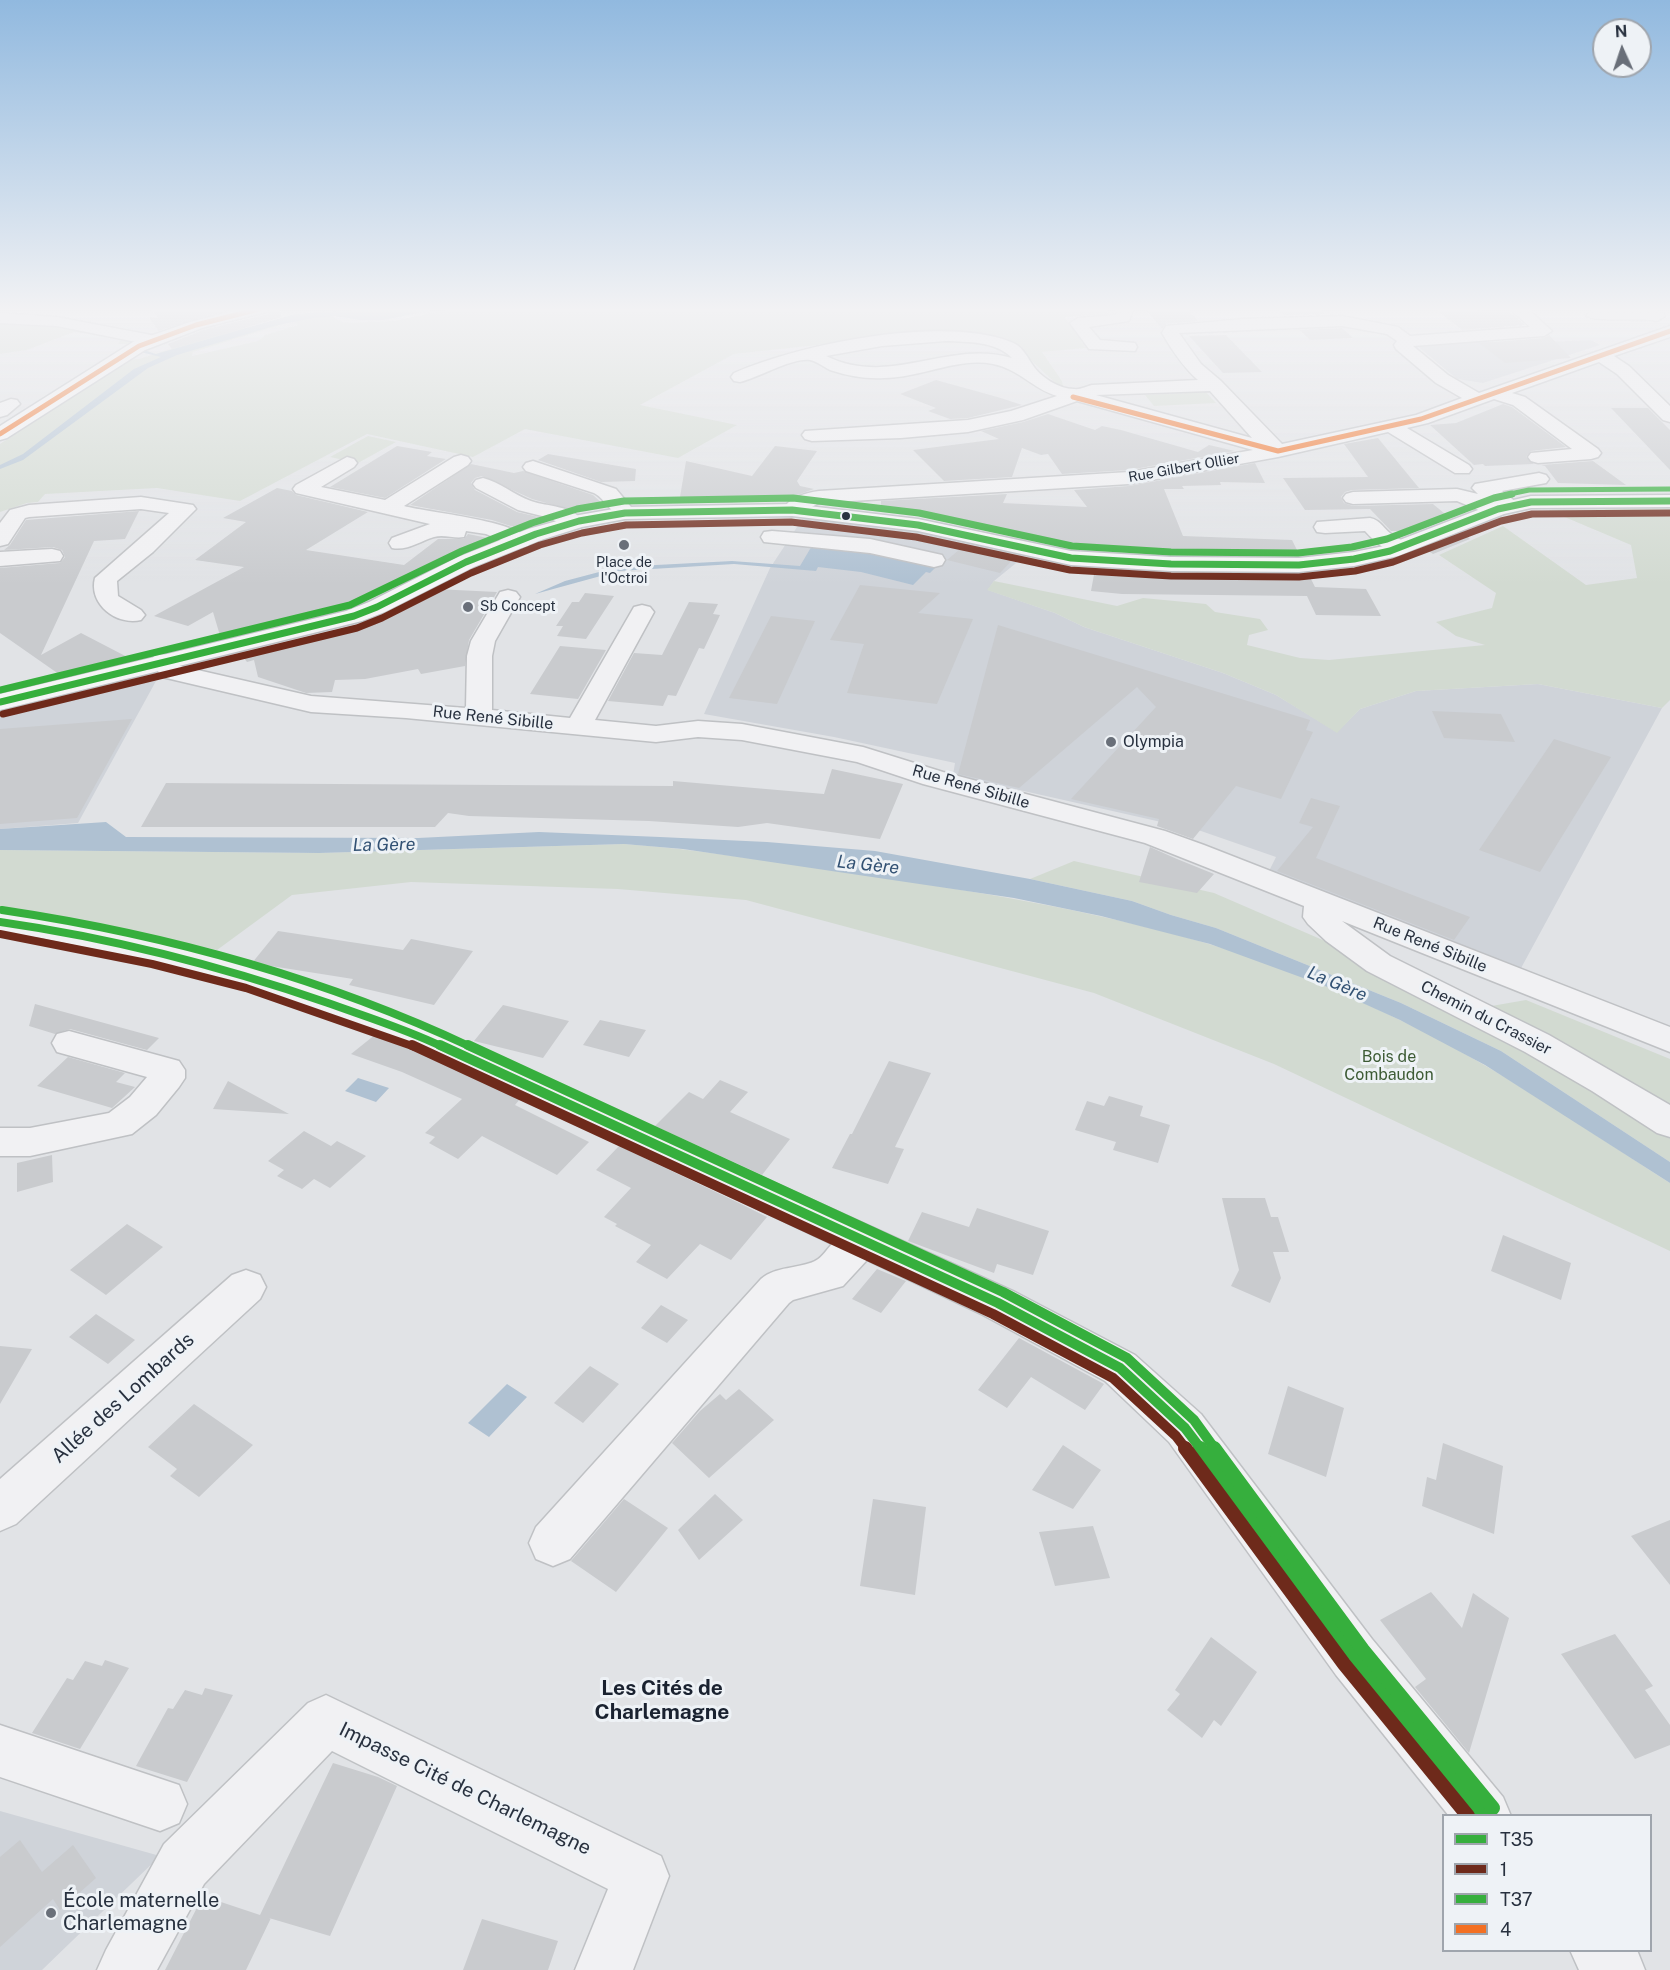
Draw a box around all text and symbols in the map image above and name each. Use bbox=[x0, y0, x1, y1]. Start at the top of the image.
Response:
north arrow bbox=[1592, 18, 1652, 78]
text: N bbox=[1614, 22, 1628, 41]
street label: Rue Gilbert Ollier bbox=[1127, 450, 1241, 486]
unlabelled marker bbox=[840, 510, 852, 522]
marker: Place de l'Octroi bbox=[617, 538, 631, 552]
place label: Place de l'Octroi bbox=[596, 555, 652, 588]
place label: Sb Concept bbox=[480, 599, 556, 615]
marker: Sb Concept bbox=[461, 600, 475, 614]
street label: Rue René Sibille bbox=[432, 702, 554, 734]
place label: Olympia bbox=[1123, 732, 1184, 752]
marker: Olympia bbox=[1104, 735, 1118, 749]
street label: Rue René Sibille bbox=[910, 761, 1032, 813]
water label: La Gère bbox=[352, 834, 416, 856]
water label: La Gère bbox=[836, 851, 900, 879]
street label: Rue René Sibille bbox=[1370, 913, 1490, 977]
water label: La Gère bbox=[1304, 962, 1370, 1006]
street label: Chemin du Crassier bbox=[1417, 977, 1555, 1059]
park label: Bois de Combaudon bbox=[1344, 1047, 1434, 1085]
street label: Allée des Lombards bbox=[47, 1328, 199, 1468]
district label: Les Cités de Charlemagne bbox=[595, 1676, 729, 1726]
street label: Impasse Cité de Charlemagne bbox=[335, 1717, 595, 1861]
legend bbox=[1442, 1814, 1652, 1952]
text: T35 bbox=[1500, 1829, 1534, 1850]
text: 1 bbox=[1500, 1859, 1507, 1880]
place label: École maternelle Charlemagne bbox=[63, 1889, 219, 1936]
text: T37 bbox=[1500, 1889, 1533, 1910]
marker: École maternelle Charlemagne bbox=[44, 1906, 58, 1920]
text: 4 bbox=[1500, 1919, 1511, 1940]

